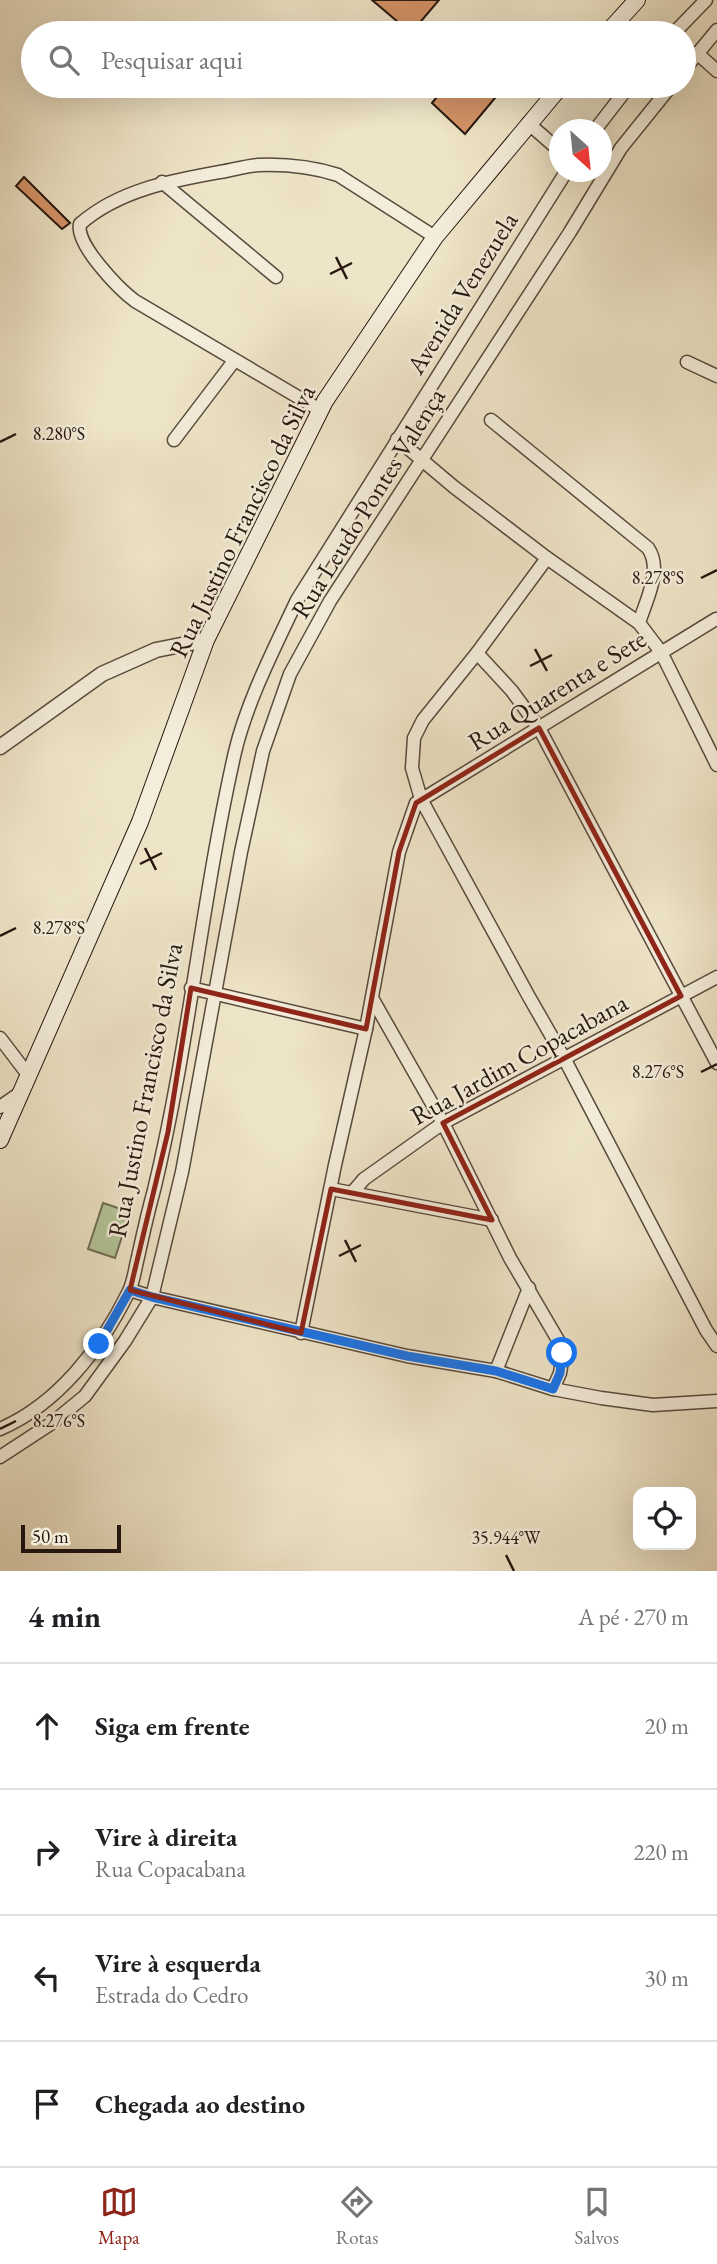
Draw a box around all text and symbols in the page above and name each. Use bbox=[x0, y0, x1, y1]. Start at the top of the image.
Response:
search box bbox=[21, 21, 696, 98]
icon: search bbox=[45, 41, 83, 79]
text: Pesquisar aqui bbox=[101, 43, 243, 77]
north arrow bbox=[549, 119, 612, 182]
street label: Avenida Venezuela bbox=[398, 205, 526, 381]
street label: Rua Justino Francisco da Silva bbox=[161, 378, 323, 663]
street label: Rua Leudo Pontes Valença bbox=[283, 381, 453, 625]
text: 8.280°S bbox=[33, 422, 85, 445]
text: 8.278°S bbox=[632, 566, 684, 589]
street label: Rua Quarenta e Sete bbox=[462, 622, 652, 758]
text: 8.278°S bbox=[33, 916, 85, 939]
street label: Rua Justino Francisco da Silva bbox=[100, 939, 190, 1240]
street label: Rua Jardim Copacabana bbox=[404, 985, 634, 1133]
text: 8.276°S bbox=[632, 1060, 684, 1083]
route end bbox=[83, 1328, 114, 1359]
route start bbox=[546, 1337, 577, 1368]
text: 8.276°S bbox=[33, 1409, 85, 1432]
map controls bbox=[633, 1487, 696, 1550]
button: locate bbox=[633, 1487, 696, 1550]
scale bar bbox=[21, 1522, 121, 1554]
text: 50 m bbox=[32, 1524, 69, 1549]
text: 35.944°W bbox=[471, 1526, 541, 1549]
text: 4 min bbox=[28, 1597, 101, 1636]
text: A pé · 270 m bbox=[578, 1602, 689, 1632]
icon: ahead bbox=[28, 1707, 66, 1745]
text: Siga em frente bbox=[95, 1709, 250, 1743]
text: 20 m bbox=[644, 1711, 689, 1741]
text: Vire à direita bbox=[95, 1820, 237, 1854]
icon: right bbox=[28, 1833, 66, 1871]
text: 220 m bbox=[633, 1837, 689, 1867]
text: Rua Copacabana bbox=[95, 1854, 246, 1884]
text: Vire à esquerda bbox=[95, 1946, 261, 1980]
icon: left bbox=[28, 1959, 66, 1997]
text: 30 m bbox=[644, 1963, 689, 1993]
text: Estrada do Cedro bbox=[95, 1980, 248, 2010]
icon: arrive bbox=[28, 2085, 66, 2123]
text: Chegada ao destino bbox=[95, 2087, 305, 2121]
tab: Mapa bbox=[98, 2183, 139, 2250]
tab: Rotas bbox=[336, 2183, 378, 2250]
tab: Salvos bbox=[575, 2183, 619, 2250]

